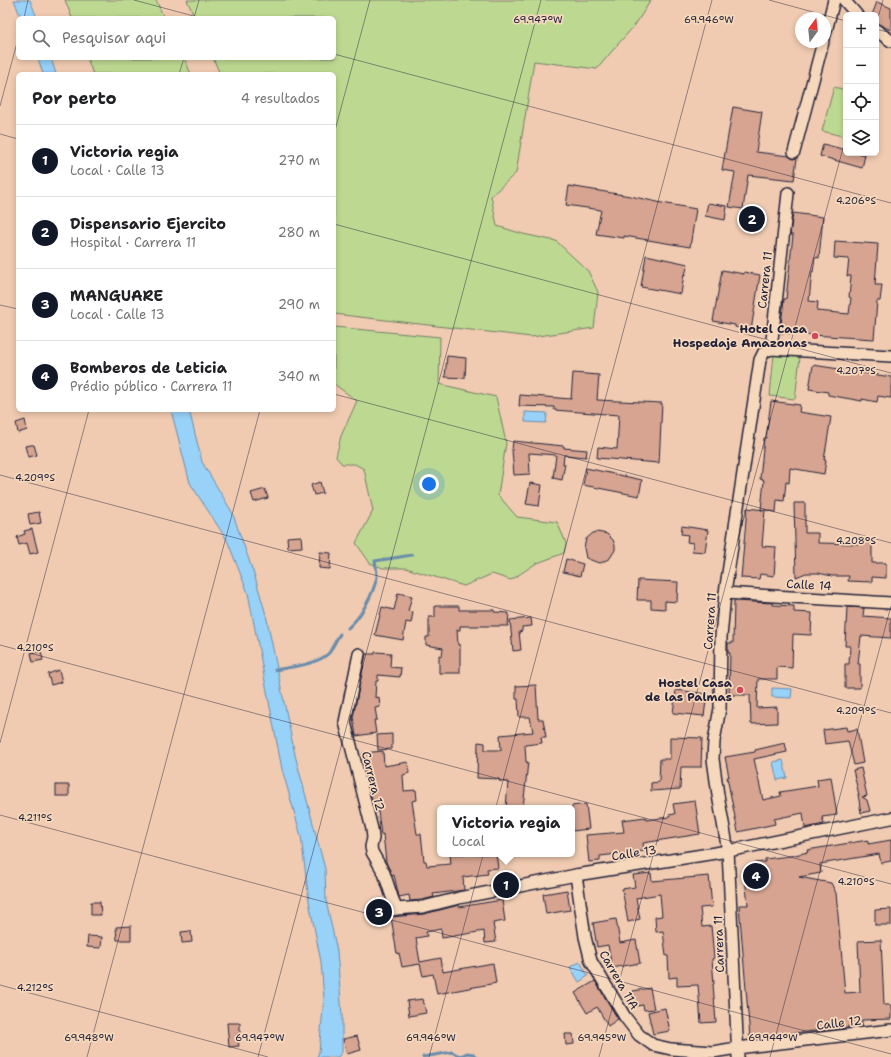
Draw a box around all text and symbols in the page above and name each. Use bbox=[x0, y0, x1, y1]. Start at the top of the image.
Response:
north arrow bbox=[795, 12, 831, 48]
map controls bbox=[843, 12, 879, 156]
button: + bbox=[843, 12, 879, 48]
text: 69.947°W bbox=[513, 13, 563, 26]
text: 69.946°W bbox=[684, 13, 734, 26]
search box bbox=[16, 16, 336, 60]
icon: search bbox=[30, 27, 52, 49]
text: Pesquisar aqui bbox=[62, 28, 166, 48]
button: − bbox=[843, 48, 879, 84]
button: locate bbox=[843, 84, 879, 120]
text: Por perto bbox=[32, 87, 117, 109]
text: 4 resultados bbox=[241, 90, 320, 107]
button: layers bbox=[843, 120, 879, 156]
text: Victoria regia bbox=[70, 142, 179, 162]
text: 1 bbox=[42, 152, 48, 169]
text: 270 m bbox=[278, 152, 320, 169]
text: Local · Calle 13 bbox=[70, 162, 165, 179]
text: 4.206°S bbox=[836, 194, 876, 207]
pin: 2 bbox=[739, 204, 765, 234]
text: Dispensario Ejercito bbox=[70, 214, 226, 234]
text: 2 bbox=[40, 224, 50, 241]
text: 280 m bbox=[278, 224, 320, 241]
text: Hospital · Carrera 11 bbox=[70, 234, 196, 251]
street label: Carrera 11 bbox=[754, 251, 776, 309]
text: MANGUARE bbox=[70, 286, 163, 306]
text: 3 bbox=[40, 296, 50, 313]
text: 290 m bbox=[278, 296, 320, 313]
text: Local · Calle 13 bbox=[70, 306, 165, 323]
place label: Hotel Casa Hospedaje Amazonas bbox=[673, 321, 808, 351]
marker: Hotel Casa Hospedaje Amazonas bbox=[810, 331, 820, 341]
text: Bomberos de Leticia bbox=[70, 358, 227, 378]
text: 4.207°S bbox=[836, 364, 876, 377]
text: 4 bbox=[40, 368, 50, 385]
text: 340 m bbox=[278, 368, 320, 385]
text: Prédio público · Carrera 11 bbox=[70, 378, 233, 395]
text: 4.209°S bbox=[15, 471, 55, 484]
your location bbox=[419, 474, 439, 494]
text: 4.208°S bbox=[836, 534, 877, 547]
street label: Calle 14 bbox=[786, 576, 832, 594]
street label: Carrera 11 bbox=[700, 592, 720, 650]
text: 4.210°S bbox=[17, 641, 54, 654]
place label: Hostel Casa de las Palmas bbox=[645, 675, 733, 705]
marker: Hostel Casa de las Palmas bbox=[735, 685, 745, 695]
text: 4.209°S bbox=[836, 704, 876, 717]
street label: Carrera 12 bbox=[358, 750, 388, 812]
popup bbox=[437, 805, 575, 857]
text: 4.211°S bbox=[18, 811, 52, 824]
text: Victoria regia bbox=[452, 813, 560, 833]
text: Local bbox=[452, 833, 485, 850]
street label: Calle 13 bbox=[610, 842, 658, 864]
pin: 4 bbox=[743, 861, 769, 891]
pin: 1 bbox=[493, 870, 519, 900]
text: 4.210°S bbox=[838, 875, 875, 888]
pin: 3 bbox=[366, 897, 392, 927]
street label: Carrera 11 bbox=[710, 915, 728, 973]
street label: Carrera 11A bbox=[596, 948, 643, 1013]
text: 4.212°S bbox=[17, 981, 54, 994]
street label: Calle 12 bbox=[815, 1012, 863, 1034]
text: 69.948°W bbox=[64, 1031, 114, 1044]
text: 69.947°W bbox=[235, 1031, 285, 1044]
text: 69.946°W bbox=[406, 1031, 456, 1044]
text: 69.945°W bbox=[578, 1031, 627, 1044]
text: 69.944°W bbox=[748, 1031, 798, 1044]

